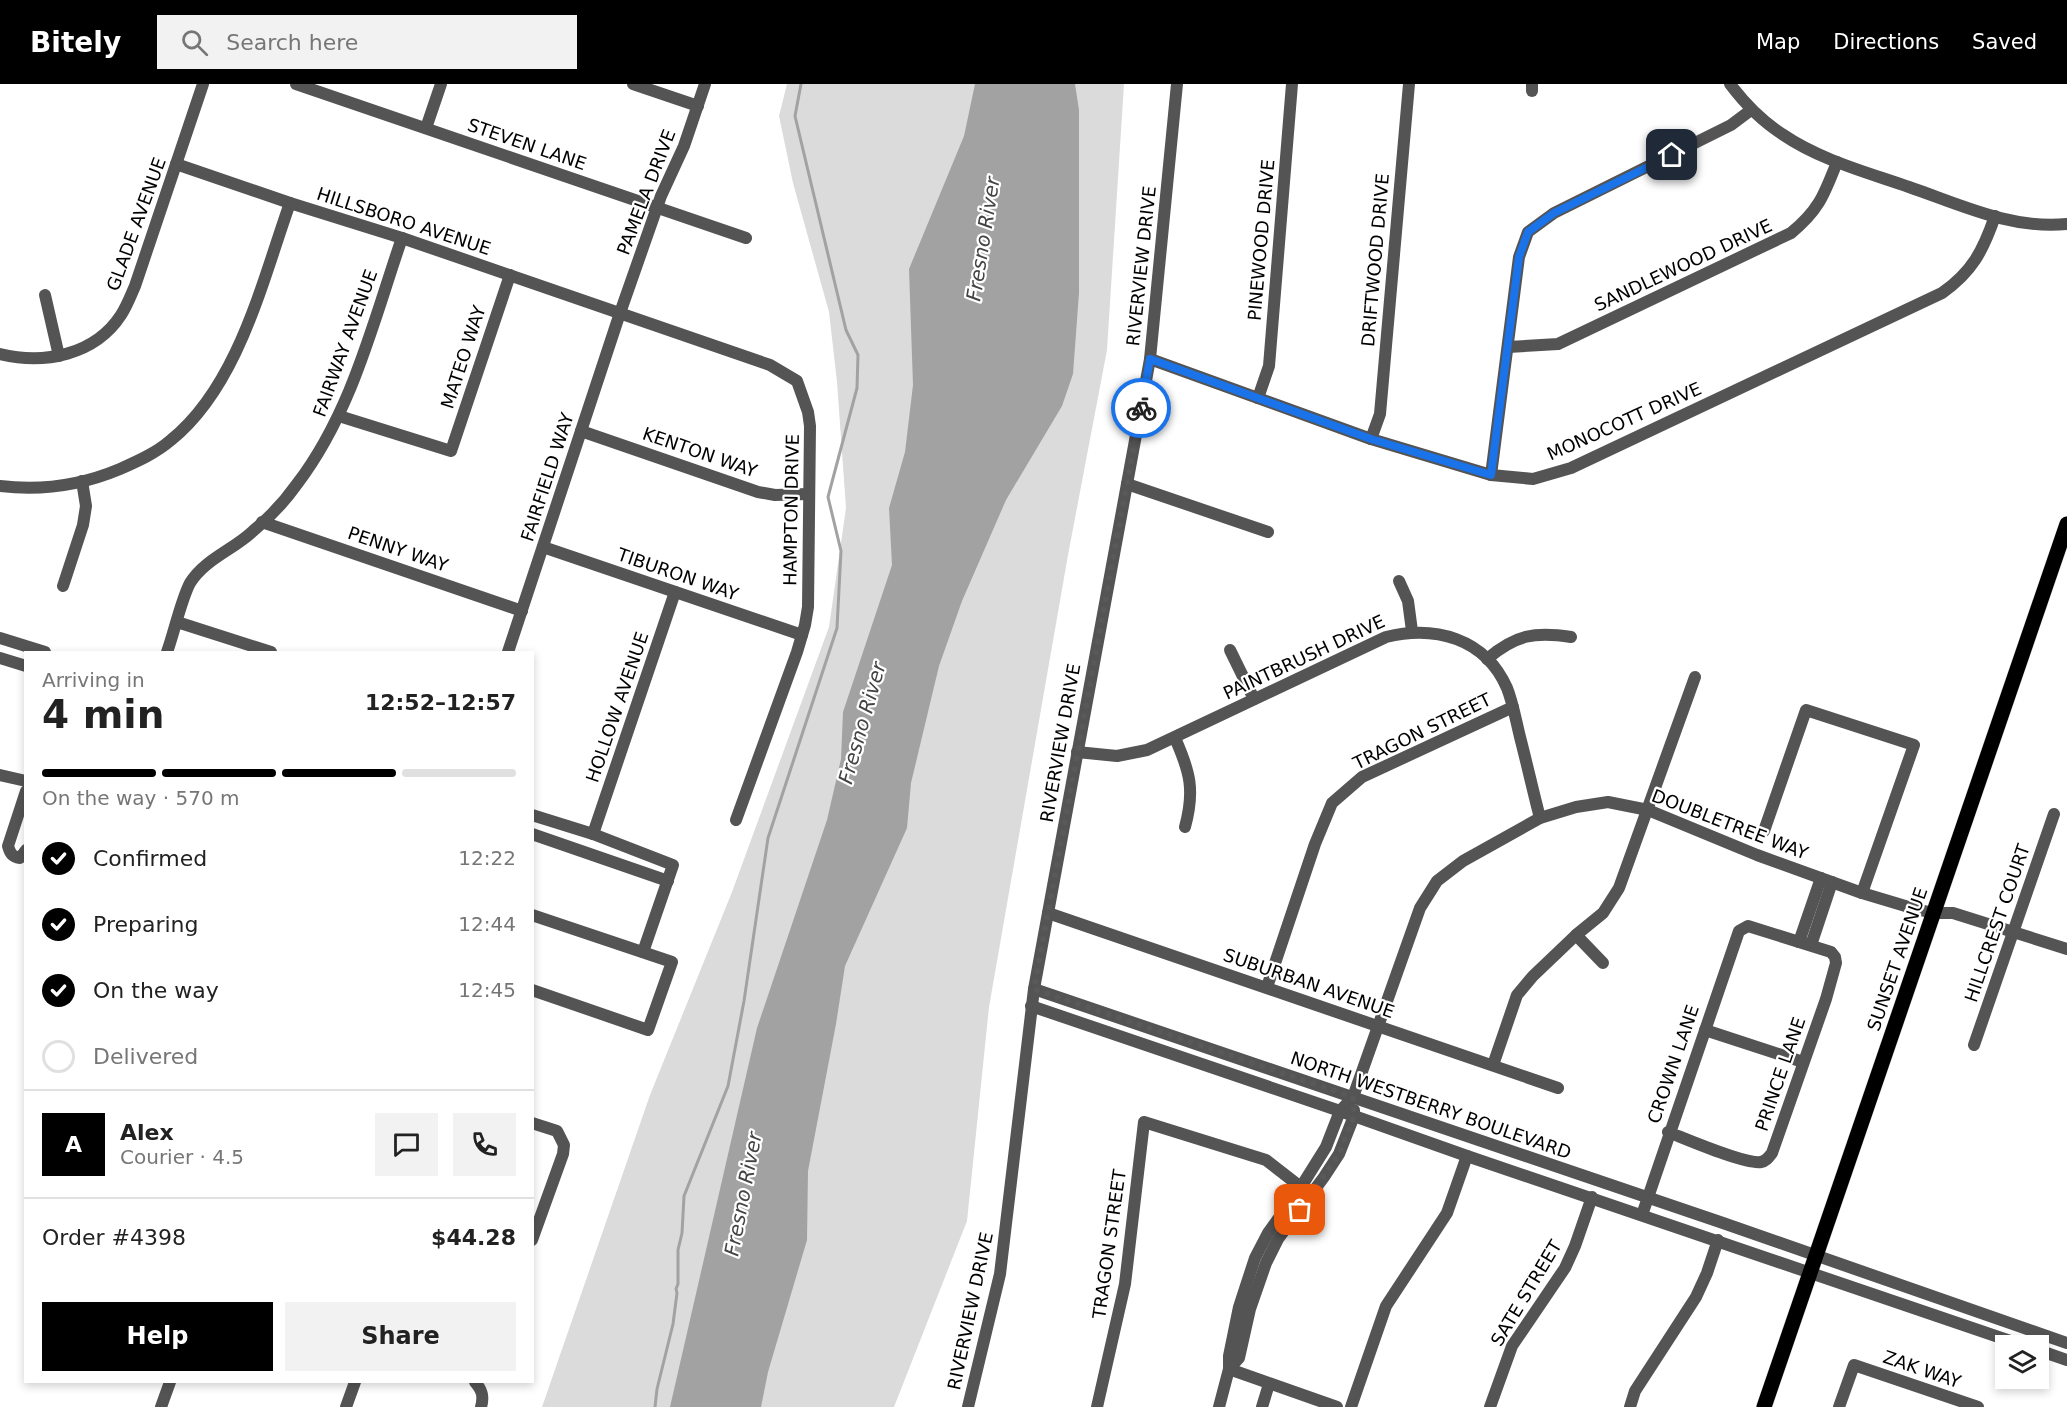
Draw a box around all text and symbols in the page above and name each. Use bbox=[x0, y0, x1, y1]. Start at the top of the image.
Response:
search box bbox=[157, 15, 577, 69]
text: Bitely bbox=[30, 26, 121, 59]
icon: search bbox=[178, 26, 211, 59]
text: Search here bbox=[226, 30, 358, 55]
text: Map bbox=[1756, 30, 1800, 54]
text: Directions bbox=[1833, 30, 1939, 54]
text: Saved bbox=[1972, 30, 2037, 54]
street label: STEVEN LANE bbox=[465, 114, 589, 174]
street label: PAMELA DRIVE bbox=[612, 126, 680, 258]
pin bbox=[1646, 129, 1697, 180]
icon: home bbox=[1655, 138, 1688, 171]
street label: GLADE AVENUE bbox=[102, 154, 170, 294]
street label: PINEWOOD DRIVE bbox=[1243, 158, 1279, 322]
water label: Fresno River bbox=[961, 173, 1005, 303]
street label: DRIFTWOOD DRIVE bbox=[1357, 173, 1393, 347]
street label: HILLSBORO AVENUE bbox=[314, 183, 494, 259]
street label: RIVERVIEW DRIVE bbox=[1122, 185, 1160, 347]
street label: SANDLEWOOD DRIVE bbox=[1591, 215, 1775, 315]
street label: FAIRWAY AVENUE bbox=[309, 266, 381, 420]
street label: MATEO WAY bbox=[436, 302, 490, 411]
street label: MONOCOTT DRIVE bbox=[1544, 377, 1704, 465]
courier bbox=[1111, 378, 1171, 438]
icon: bike bbox=[1125, 392, 1158, 425]
street label: FAIRFIELD WAY bbox=[516, 409, 578, 544]
street label: KENTON WAY bbox=[640, 423, 761, 482]
street label: HAMPTON DRIVE bbox=[779, 434, 803, 586]
street label: PENNY WAY bbox=[345, 522, 452, 576]
street label: TIBURON WAY bbox=[614, 543, 742, 605]
street label: PAINTBRUSH DRIVE bbox=[1220, 610, 1388, 704]
street label: HOLLOW AVENUE bbox=[581, 629, 653, 785]
water label: Fresno River bbox=[833, 658, 891, 787]
street label: RIVERVIEW DRIVE bbox=[1036, 662, 1084, 824]
text: Arriving in bbox=[42, 668, 145, 692]
street label: TRAGON STREET bbox=[1349, 688, 1495, 774]
text: 12:52–12:57 bbox=[365, 690, 516, 715]
text: 4 min bbox=[42, 692, 164, 737]
street label: DOUBLETREE WAY bbox=[1649, 785, 1812, 864]
text: On the way · 570 m bbox=[42, 786, 240, 810]
street label: HILLCREST COURT bbox=[1960, 840, 2034, 1005]
icon: check bbox=[42, 842, 75, 875]
text: Confirmed bbox=[93, 846, 207, 871]
text: 12:22 bbox=[458, 846, 516, 870]
street label: SUNSET AVENUE bbox=[1863, 884, 1931, 1034]
icon: check bbox=[42, 908, 75, 941]
text: Preparing bbox=[93, 912, 199, 937]
text: 12:44 bbox=[458, 912, 516, 936]
street label: SUBURBAN AVENUE bbox=[1221, 944, 1397, 1022]
icon: check bbox=[42, 974, 75, 1007]
text: On the way bbox=[93, 978, 219, 1003]
text: 12:45 bbox=[458, 978, 516, 1002]
street label: CROWN LANE bbox=[1643, 1002, 1703, 1126]
street label: PRINCE LANE bbox=[1751, 1014, 1809, 1134]
text: Delivered bbox=[93, 1044, 198, 1069]
street label: NORTH WESTBERRY BOULEVARD bbox=[1288, 1047, 1574, 1163]
button: chat bbox=[375, 1113, 438, 1176]
button: phone bbox=[453, 1113, 516, 1176]
text: Alex bbox=[120, 1120, 174, 1145]
water label: Fresno River bbox=[719, 1128, 767, 1258]
text: A bbox=[65, 1132, 82, 1157]
text: Courier · 4.5 bbox=[120, 1145, 244, 1169]
street label: TRAGON STREET bbox=[1088, 1167, 1130, 1321]
pin bbox=[1274, 1184, 1325, 1235]
icon: bag bbox=[1283, 1193, 1316, 1226]
text: Order #4398 bbox=[42, 1225, 186, 1250]
text: $44.28 bbox=[431, 1225, 516, 1250]
street label: RIVERVIEW DRIVE bbox=[943, 1230, 997, 1392]
street label: SATE STREET bbox=[1486, 1236, 1566, 1350]
button: Help bbox=[42, 1302, 273, 1371]
button: Share bbox=[285, 1302, 516, 1371]
map controls bbox=[1995, 1335, 2049, 1389]
button: layers bbox=[1995, 1335, 2049, 1389]
street label: ZAK WAY bbox=[1880, 1346, 1965, 1392]

